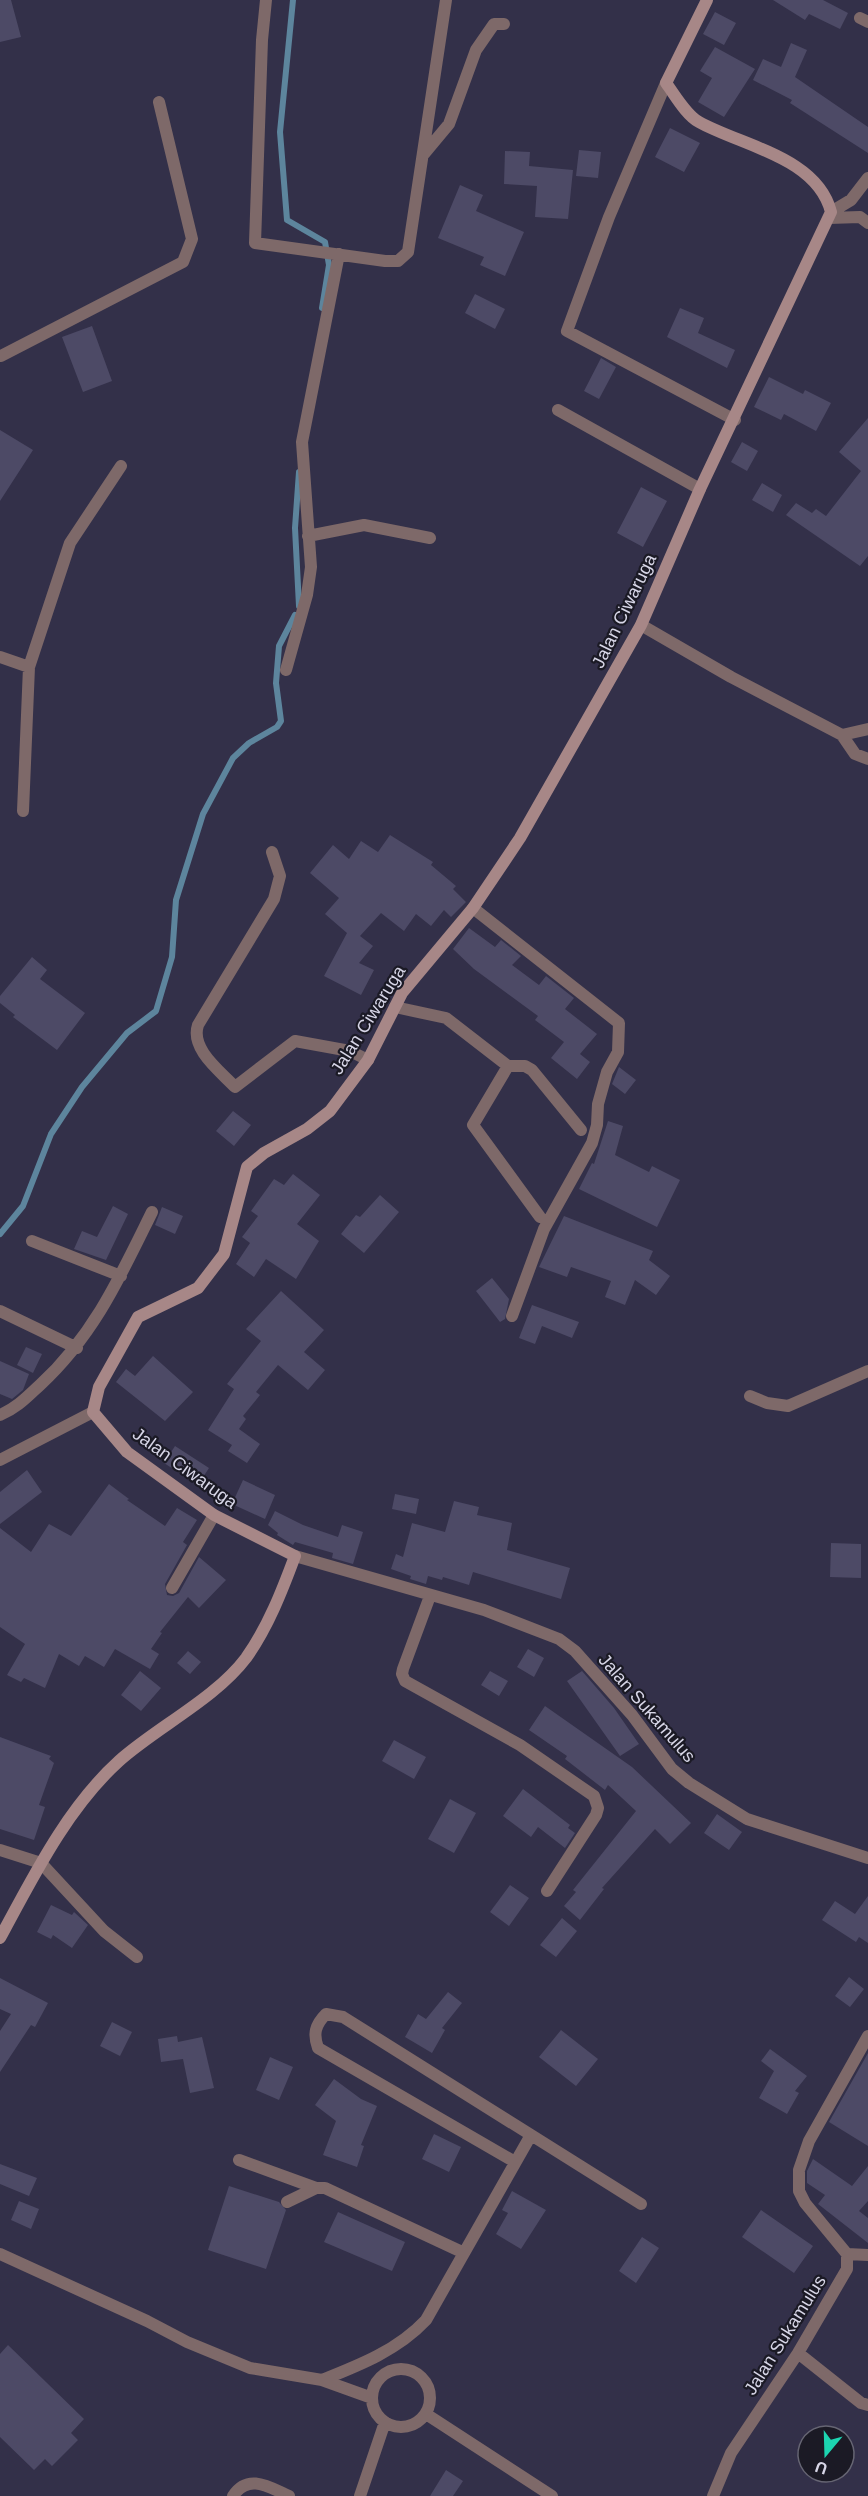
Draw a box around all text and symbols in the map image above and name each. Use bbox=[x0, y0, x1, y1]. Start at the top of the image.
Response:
street label: Jalan Ciwaruga bbox=[588, 550, 661, 671]
street label: Jalan Ciwaruga bbox=[327, 961, 410, 1078]
street label: Jalan Ciwaruga bbox=[129, 1423, 242, 1513]
street label: Jalan Sukamulus bbox=[594, 1650, 700, 1766]
street label: Jalan Sukamulus bbox=[740, 2272, 830, 2398]
north arrow bbox=[796, 2424, 856, 2484]
text: U bbox=[813, 2458, 830, 2478]

